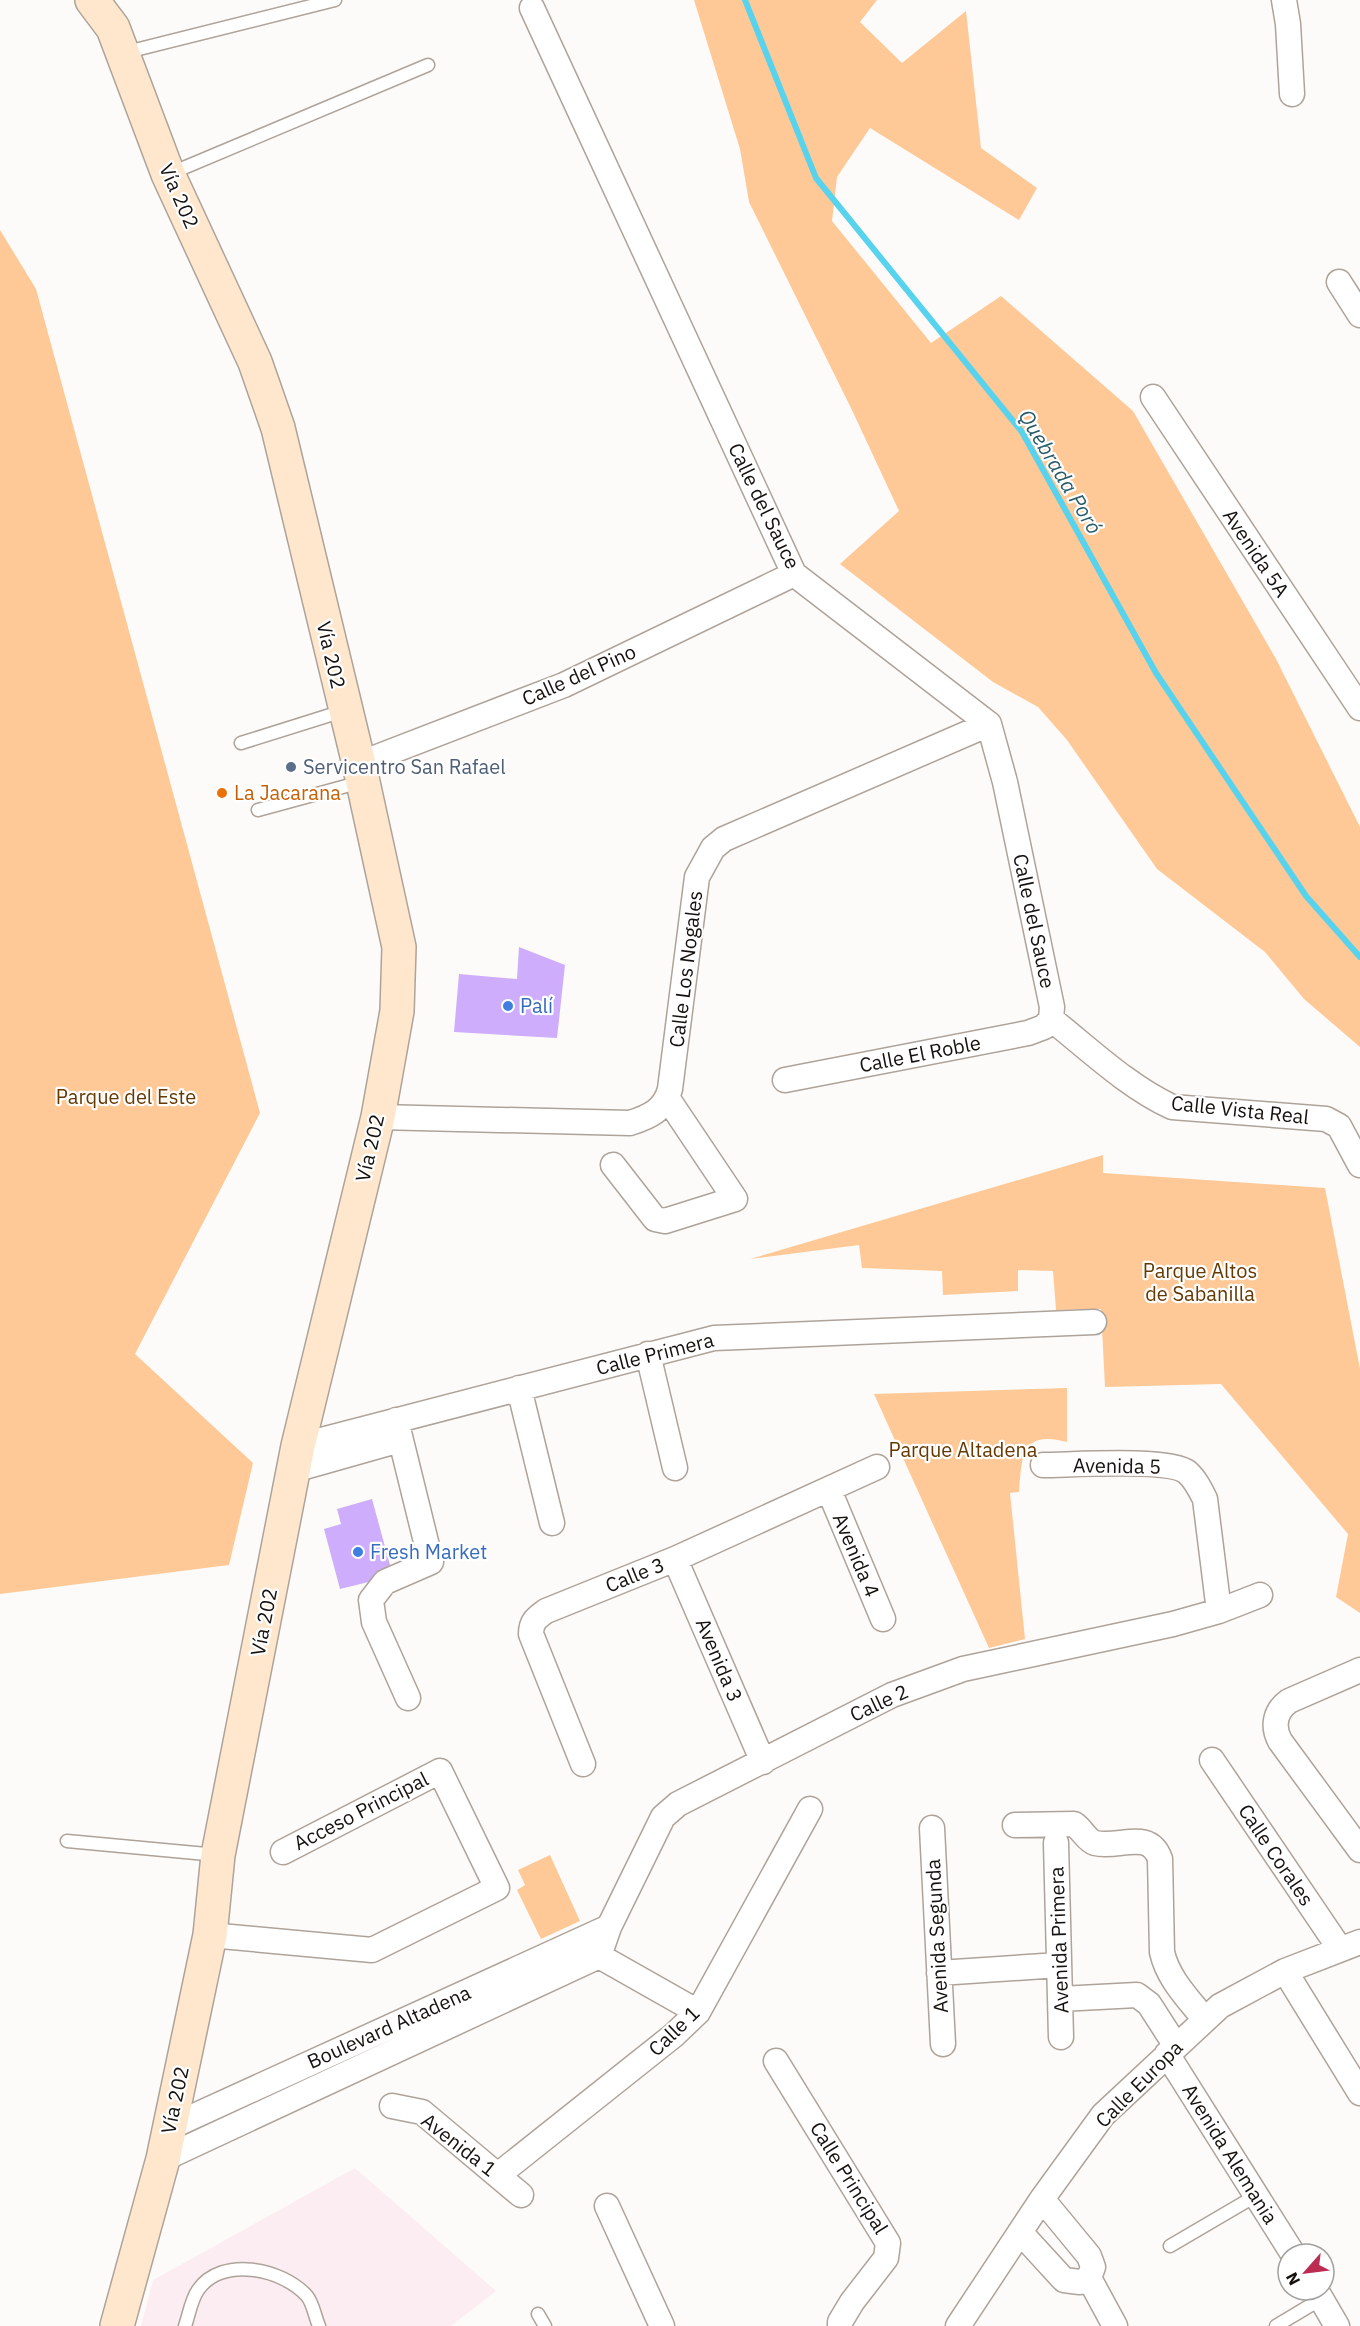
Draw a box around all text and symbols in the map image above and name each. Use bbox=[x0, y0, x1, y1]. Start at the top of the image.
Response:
street label: Vía 202 bbox=[153, 159, 206, 233]
water label: Quebrada Poró bbox=[1013, 404, 1109, 539]
street label: Calle del Sauce bbox=[722, 438, 807, 573]
street label: Avenida 5A bbox=[1217, 503, 1296, 602]
street label: Vía 202 bbox=[311, 618, 352, 691]
street label: Calle del Pino bbox=[518, 637, 640, 712]
place label: Servicentro San Rafael bbox=[303, 753, 506, 780]
marker: Servicentro San Rafael bbox=[284, 760, 298, 774]
place label: La Jacarana bbox=[234, 779, 341, 806]
marker: La Jacarana bbox=[215, 786, 229, 800]
street label: Calle del Sauce bbox=[1007, 851, 1062, 991]
street label: Calle Los Nogales bbox=[662, 889, 709, 1049]
place label: Palí bbox=[520, 992, 553, 1019]
marker: Palí bbox=[501, 999, 515, 1013]
street label: Calle El Roble bbox=[857, 1029, 983, 1079]
park label: Parque del Este bbox=[56, 1083, 196, 1110]
street label: Calle Vista Real bbox=[1170, 1089, 1310, 1130]
street label: Vía 202 bbox=[349, 1111, 390, 1184]
park label: Parque Altos de Sabanilla bbox=[1143, 1257, 1257, 1307]
street label: Calle Primera bbox=[593, 1326, 717, 1381]
park label: Parque Altadena bbox=[889, 1436, 1038, 1463]
street label: Avenida 5 bbox=[1073, 1451, 1161, 1480]
street label: Avenida 4 bbox=[827, 1509, 886, 1601]
place label: Fresh Market bbox=[370, 1538, 487, 1565]
marker: Fresh Market bbox=[351, 1545, 365, 1559]
street label: Calle 3 bbox=[601, 1550, 668, 1599]
street label: Vía 202 bbox=[244, 1586, 283, 1658]
street label: Avenida 3 bbox=[690, 1614, 749, 1706]
street label: Calle 2 bbox=[845, 1677, 912, 1728]
street label: Acceso Principal bbox=[289, 1765, 433, 1856]
street label: Calle Corales bbox=[1232, 1799, 1320, 1911]
street label: Avenida Segunda bbox=[919, 1858, 954, 2014]
street label: Avenida Primera bbox=[1042, 1866, 1075, 2014]
street label: Boulevard Altadena bbox=[303, 1978, 475, 2075]
street label: Calle 1 bbox=[642, 2000, 705, 2062]
street label: Calle Europa bbox=[1089, 2034, 1188, 2133]
street label: Vía 202 bbox=[154, 2064, 195, 2136]
street label: Avenida Alemania bbox=[1176, 2078, 1285, 2229]
street label: Avenida 1 bbox=[416, 2107, 502, 2182]
street label: Calle Principal bbox=[804, 2116, 895, 2239]
north arrow bbox=[1276, 2242, 1336, 2302]
text: N bbox=[1281, 2269, 1304, 2289]

